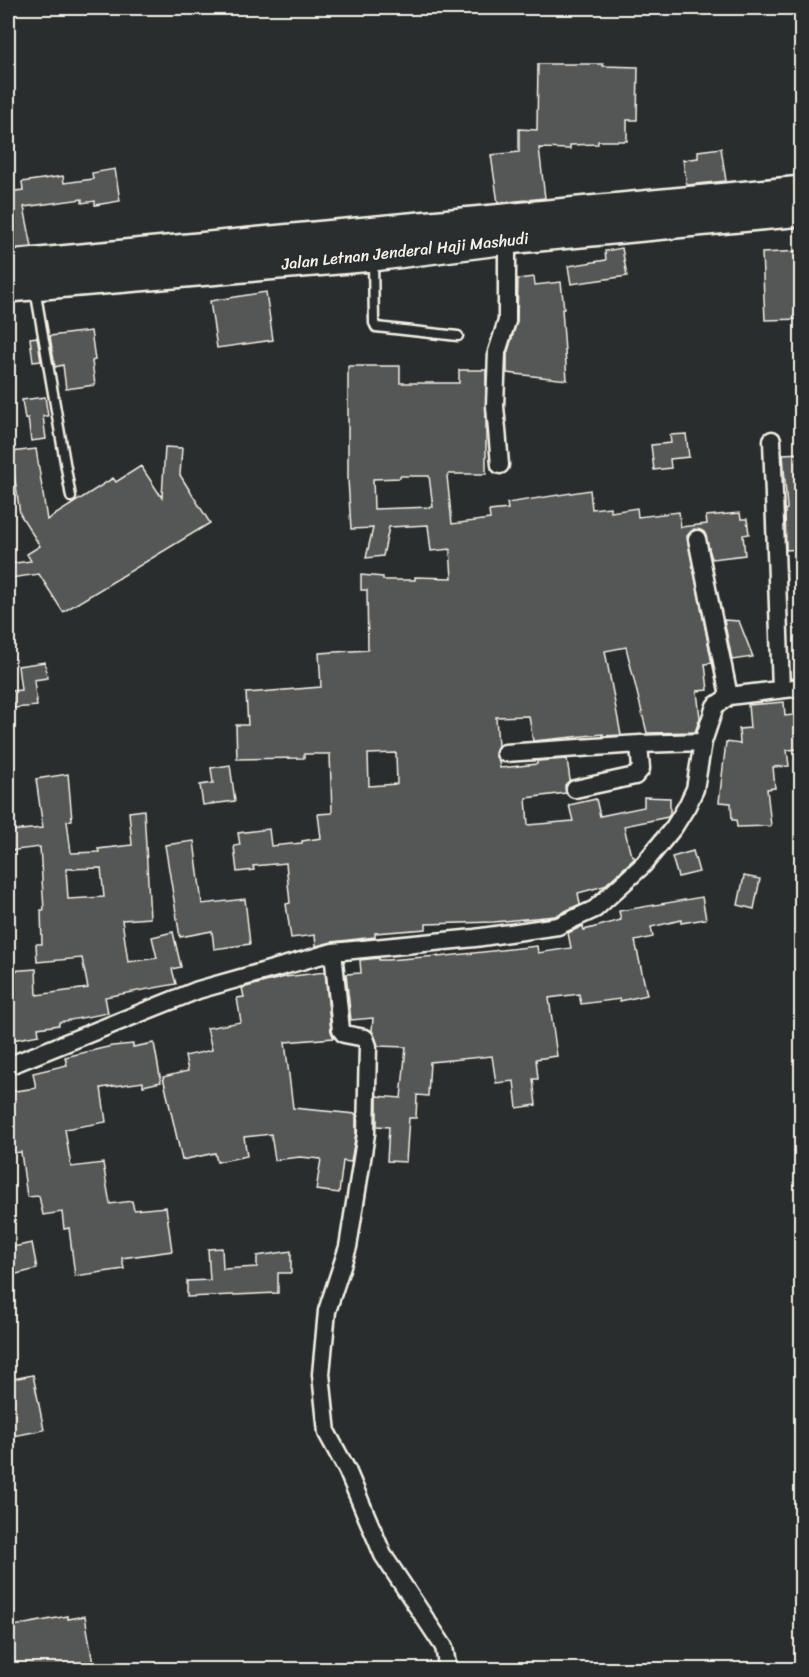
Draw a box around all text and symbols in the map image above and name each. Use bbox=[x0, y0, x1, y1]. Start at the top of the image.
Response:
street label: Jalan Letnan Jenderal Haji Mashudi bbox=[279, 224, 530, 278]

